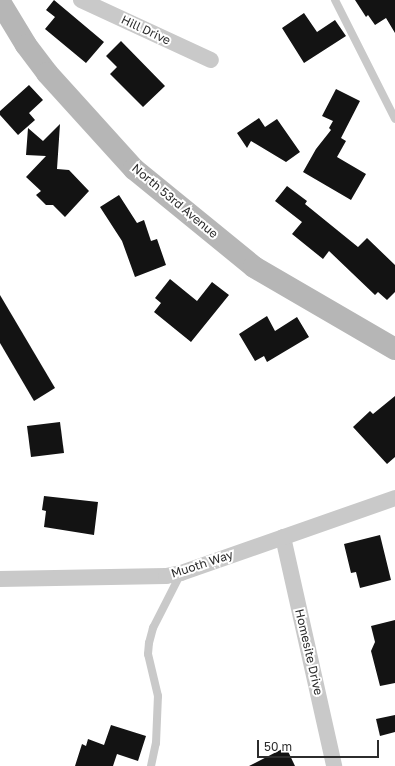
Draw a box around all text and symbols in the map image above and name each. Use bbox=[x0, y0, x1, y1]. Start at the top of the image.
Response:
street label: Hill Drive bbox=[119, 12, 173, 48]
street label: North 53rd Avenue bbox=[129, 161, 221, 241]
street label: Muoth Way bbox=[169, 547, 235, 581]
street label: Homesite Drive bbox=[292, 608, 326, 696]
scale bar bbox=[259, 732, 381, 758]
text: 50 m bbox=[264, 739, 292, 754]

